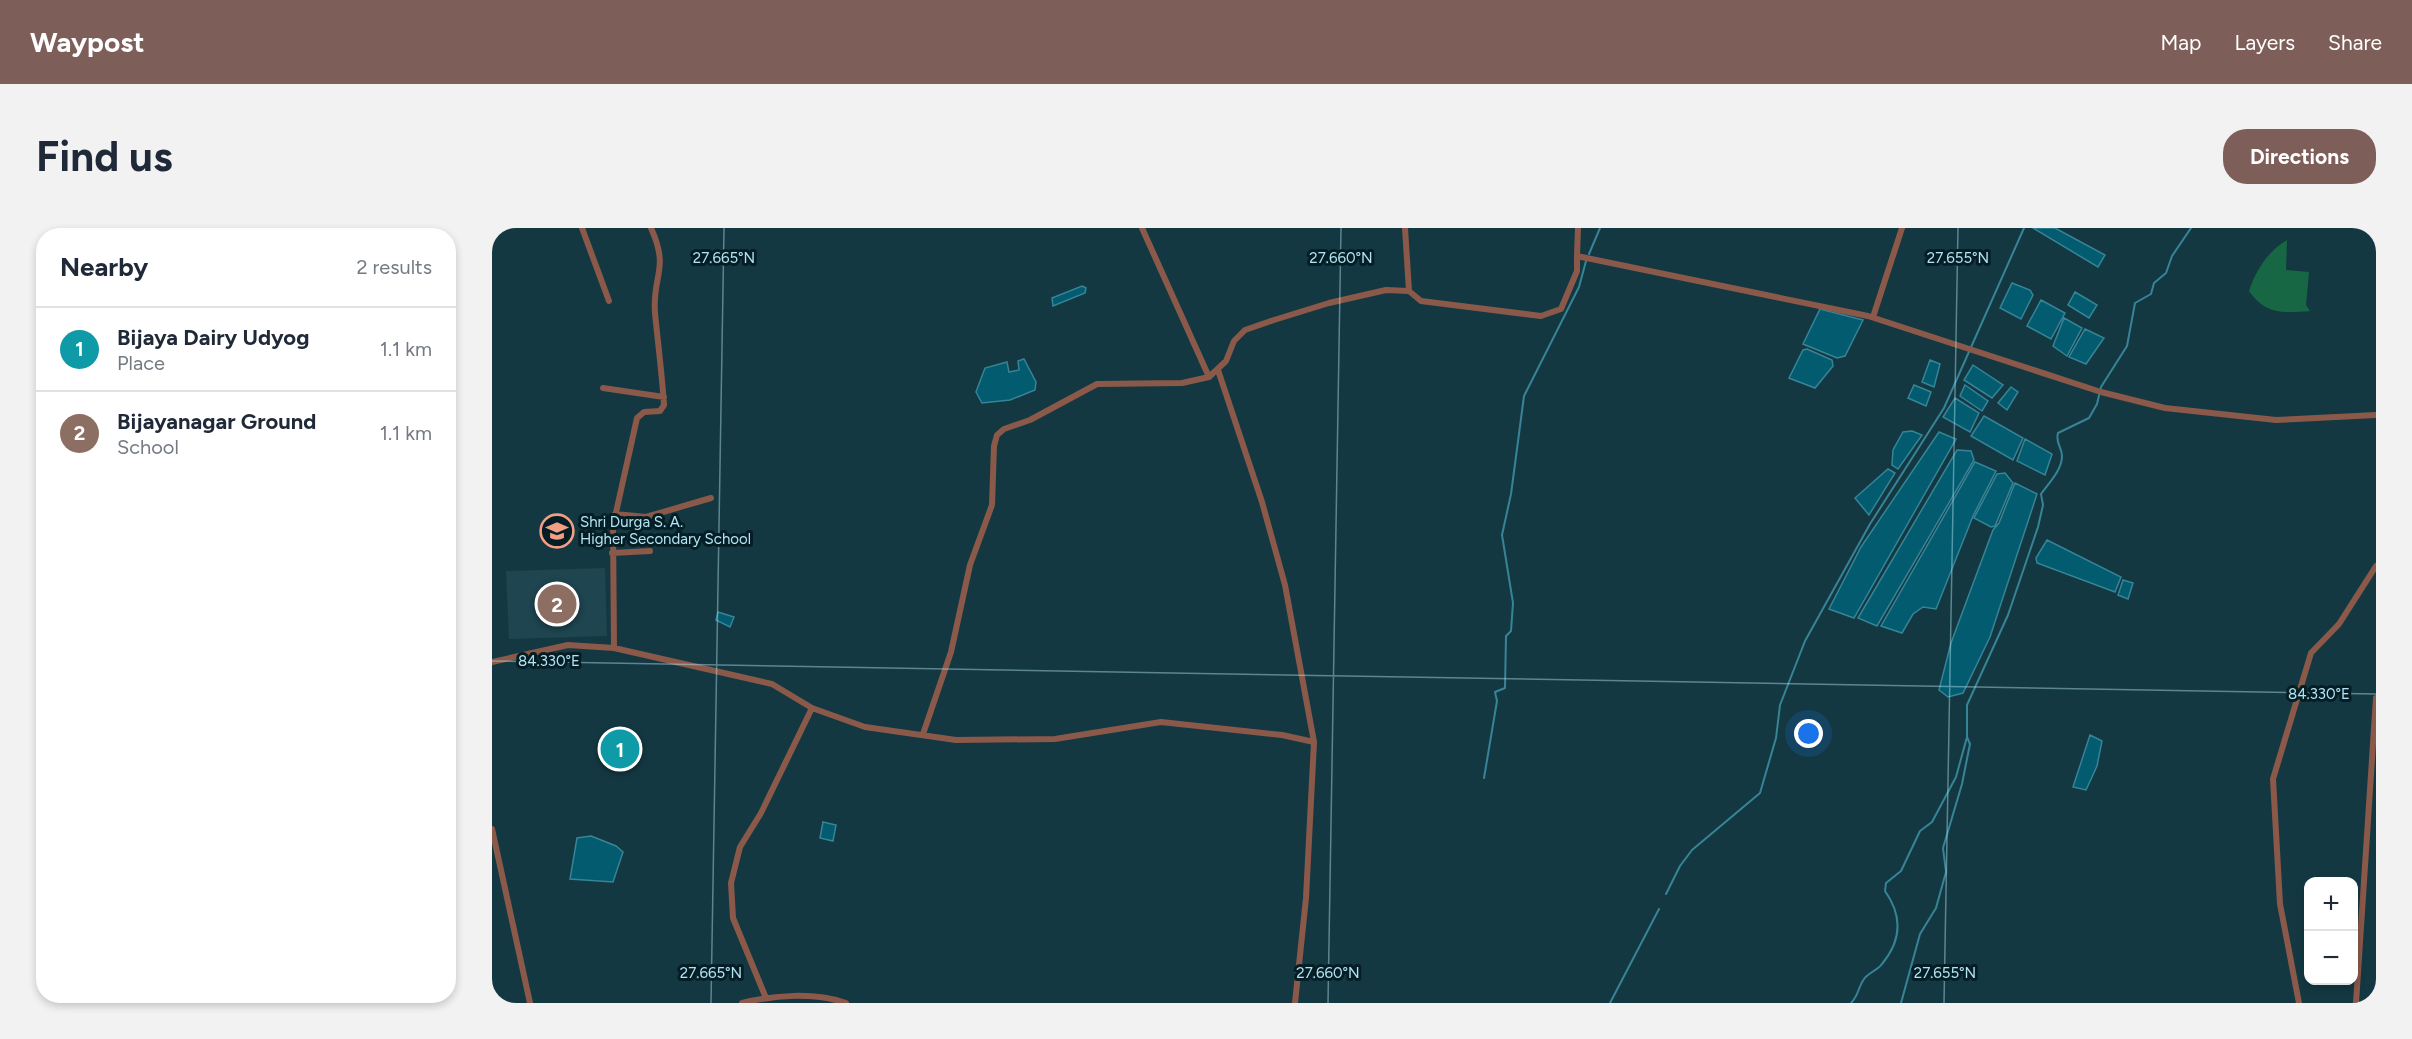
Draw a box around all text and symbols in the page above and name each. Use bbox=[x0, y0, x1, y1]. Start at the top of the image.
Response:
text: Waypost bbox=[30, 25, 144, 59]
text: Map bbox=[2161, 30, 2201, 55]
text: Layers bbox=[2234, 30, 2295, 55]
text: Share bbox=[2328, 30, 2382, 55]
button: Directions bbox=[2223, 129, 2376, 184]
text: Find us bbox=[36, 131, 173, 182]
text: 27.665°N bbox=[693, 249, 755, 267]
text: 27.660°N bbox=[1309, 249, 1373, 267]
text: 27.655°N bbox=[1927, 249, 1989, 267]
text: Nearby bbox=[60, 251, 148, 283]
text: 2 results bbox=[356, 255, 432, 279]
text: Bijaya Dairy Udyog bbox=[117, 324, 309, 351]
text: 1 bbox=[75, 337, 84, 361]
text: 1.1 km bbox=[380, 337, 432, 361]
text: Place bbox=[117, 351, 165, 375]
text: Bijayanagar Ground bbox=[117, 408, 316, 435]
text: 2 bbox=[74, 421, 85, 445]
text: 1.1 km bbox=[380, 421, 432, 445]
text: School bbox=[117, 435, 179, 459]
school or university icon: Shri Durga S. A. Higher Secondary School bbox=[539, 513, 575, 549]
place label: Shri Durga S. A. Higher Secondary School bbox=[580, 513, 751, 548]
pin: 2 bbox=[538, 582, 576, 626]
text: 84.330°E bbox=[518, 652, 580, 670]
text: 84.330°E bbox=[2288, 685, 2350, 703]
your location bbox=[1794, 719, 1823, 748]
pin: 1 bbox=[600, 726, 640, 772]
map controls bbox=[2304, 877, 2358, 985]
button: + bbox=[2304, 877, 2358, 931]
button: − bbox=[2304, 931, 2358, 985]
text: 27.665°N bbox=[680, 964, 742, 982]
text: 27.660°N bbox=[1296, 964, 1360, 982]
text: 27.655°N bbox=[1914, 964, 1976, 982]

